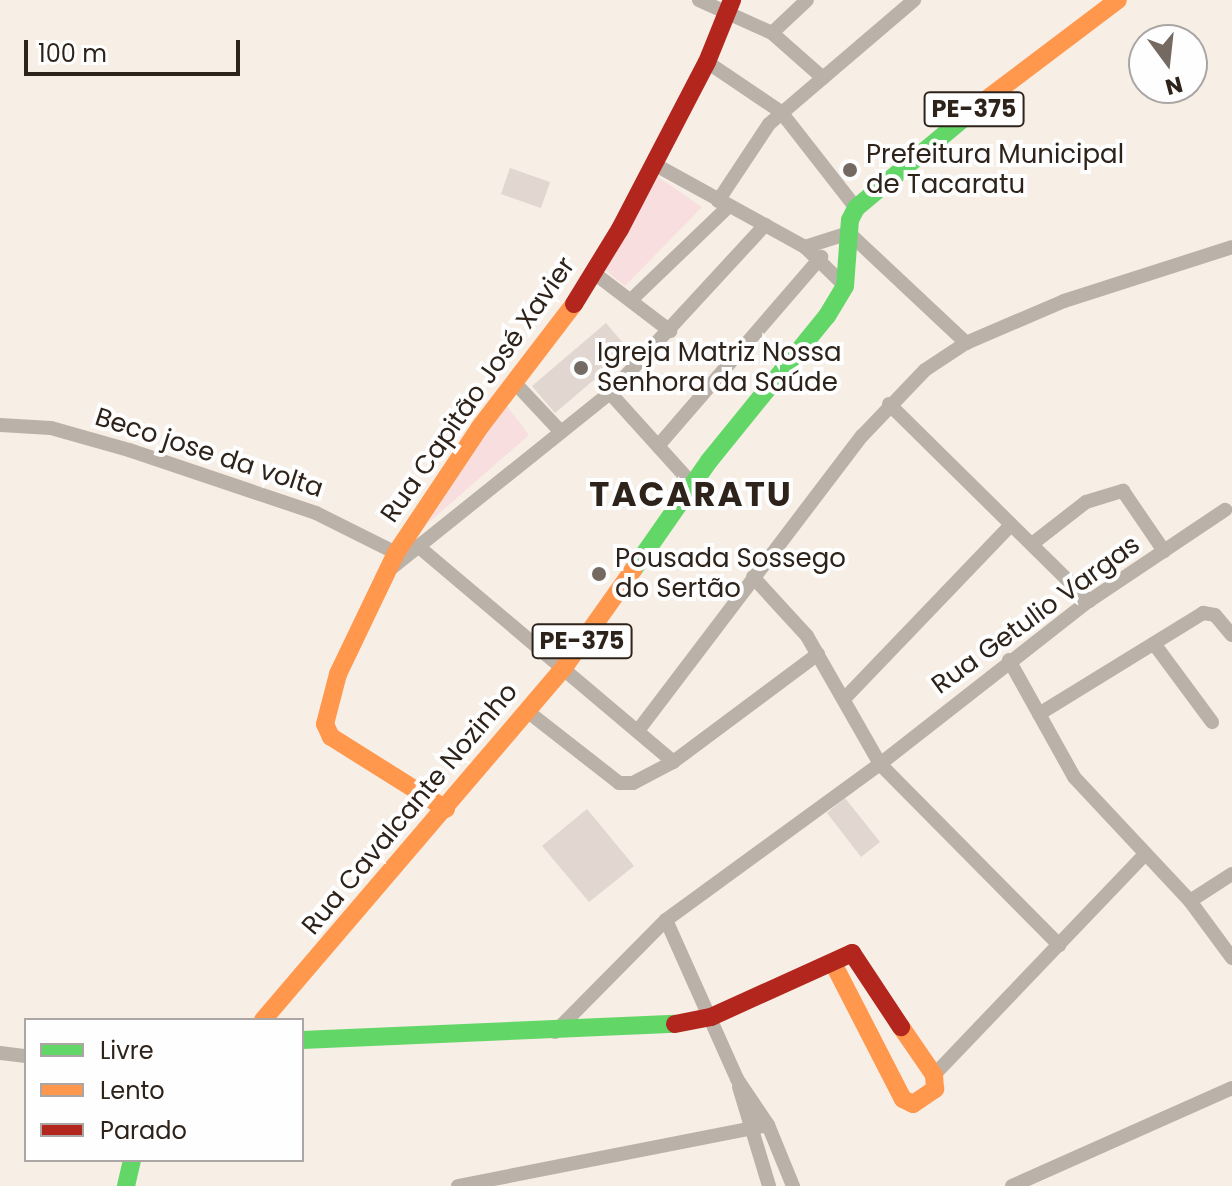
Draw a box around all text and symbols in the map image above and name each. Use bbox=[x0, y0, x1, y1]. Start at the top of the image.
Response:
scale bar bbox=[28, 24, 244, 74]
north arrow bbox=[1128, 24, 1208, 104]
text: 100 m bbox=[38, 37, 107, 70]
text: N bbox=[1162, 69, 1186, 103]
road number: PE-375 bbox=[922, 89, 1026, 129]
place label: Prefeitura Municipal de Tacaratu bbox=[866, 139, 1124, 200]
marker: Prefeitura Municipal de Tacaratu bbox=[841, 161, 859, 179]
street label: Rua Capitão José Xavier bbox=[374, 251, 582, 529]
place label: Igreja Matriz Nossa Senhora da Saúde bbox=[597, 337, 842, 398]
marker: Igreja Matriz Nossa Senhora da Saúde bbox=[572, 359, 590, 377]
street label: Beco jose da volta bbox=[91, 401, 327, 505]
district label: TACARATU bbox=[589, 475, 793, 515]
street label: Rua Getulio Vargas bbox=[926, 529, 1146, 701]
place label: Pousada Sossego do Sertão bbox=[615, 543, 846, 604]
marker: Pousada Sossego do Sertão bbox=[590, 565, 608, 583]
road number: PE-375 bbox=[530, 621, 634, 661]
street label: Rua Cavalcante Nozinho bbox=[296, 677, 524, 941]
legend bbox=[24, 1018, 304, 1162]
text: Livre bbox=[100, 1034, 154, 1067]
text: Lento bbox=[100, 1074, 165, 1107]
text: Parado bbox=[100, 1114, 187, 1147]

